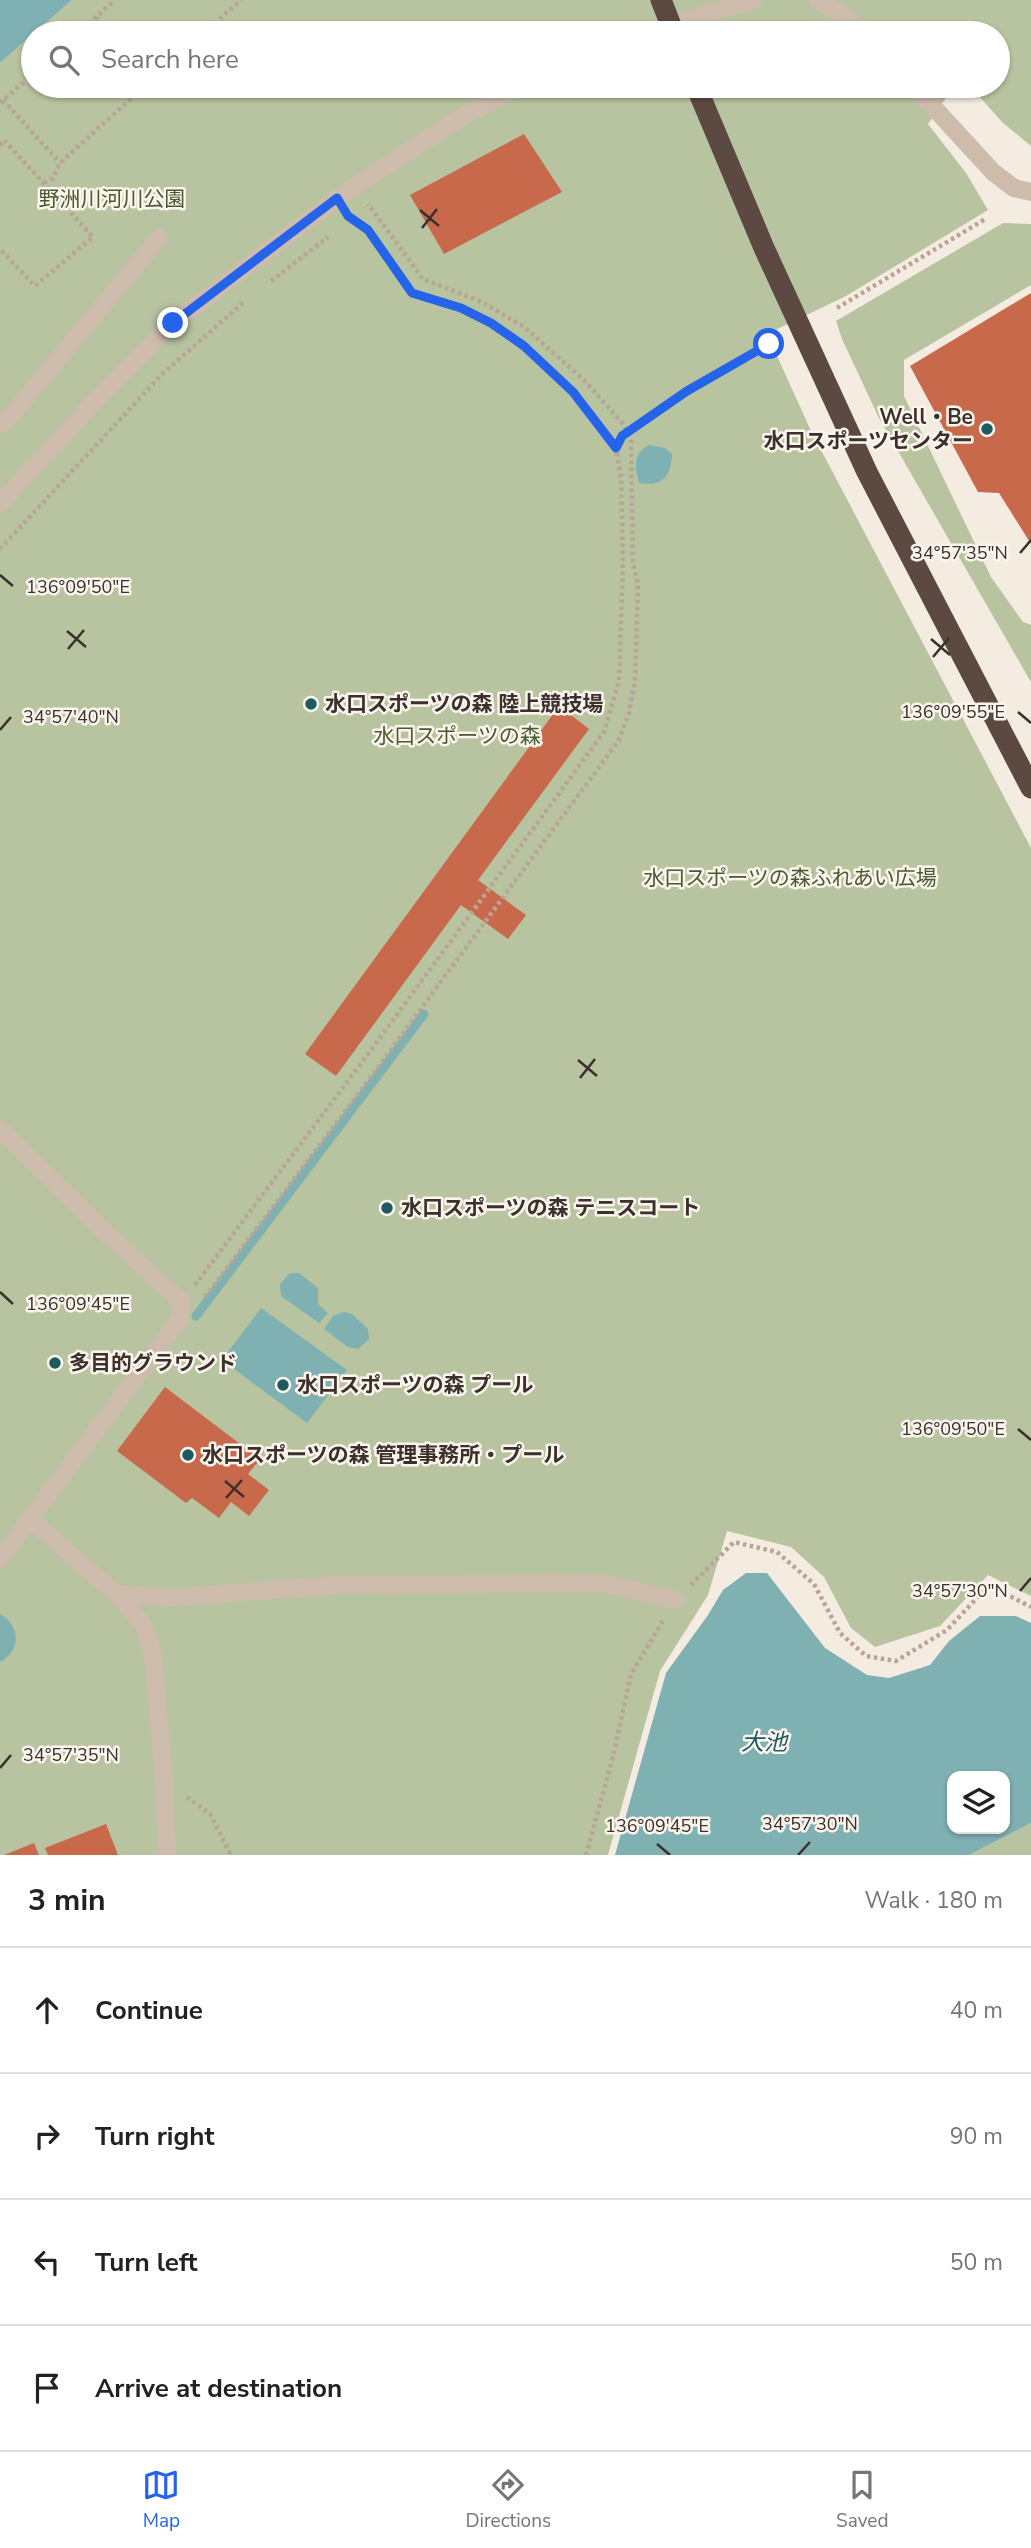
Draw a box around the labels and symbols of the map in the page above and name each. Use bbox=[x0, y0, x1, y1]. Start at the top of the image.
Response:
park label: 野洲川河川公園 bbox=[39, 185, 186, 213]
route end bbox=[157, 307, 188, 338]
route start bbox=[753, 328, 784, 359]
place label: Well・Be 水口スポーツセンター bbox=[763, 403, 973, 455]
marker: Well・Be 水口スポーツセンター bbox=[979, 421, 995, 437]
text: 34°57'35"N bbox=[912, 541, 1008, 565]
text: 136°09'50"E bbox=[26, 575, 130, 599]
place label: 水口スポーツの森 陸上競技場 bbox=[325, 690, 603, 718]
marker: 水口スポーツの森 陸上競技場 bbox=[303, 696, 319, 712]
text: 136°09'55"E bbox=[901, 700, 1005, 724]
text: 34°57'40"N bbox=[23, 705, 119, 729]
park label: 水口スポーツの森 bbox=[373, 722, 541, 750]
park label: 水口スポーツの森ふれあい広場 bbox=[643, 864, 937, 892]
place label: 水口スポーツの森 テニスコート bbox=[401, 1194, 700, 1222]
marker: 水口スポーツの森 テニスコート bbox=[379, 1200, 395, 1216]
text: 136°09'45"E bbox=[26, 1292, 130, 1316]
place label: 多目的グラウンド bbox=[69, 1349, 237, 1377]
marker: 多目的グラウンド bbox=[47, 1355, 63, 1371]
place label: 水口スポーツの森 プール bbox=[297, 1371, 533, 1399]
marker: 水口スポーツの森 プール bbox=[275, 1377, 291, 1393]
text: 136°09'50"E bbox=[901, 1417, 1005, 1441]
place label: 水口スポーツの森 管理事務所・プール bbox=[202, 1441, 564, 1469]
marker: 水口スポーツの森 管理事務所・プール bbox=[180, 1447, 196, 1463]
text: 34°57'30"N bbox=[912, 1579, 1008, 1603]
water label: 大池 bbox=[741, 1727, 789, 1758]
text: 34°57'35"N bbox=[23, 1743, 119, 1767]
text: 34°57'30"N bbox=[762, 1812, 858, 1836]
text: 136°09'45"E bbox=[605, 1814, 709, 1838]

